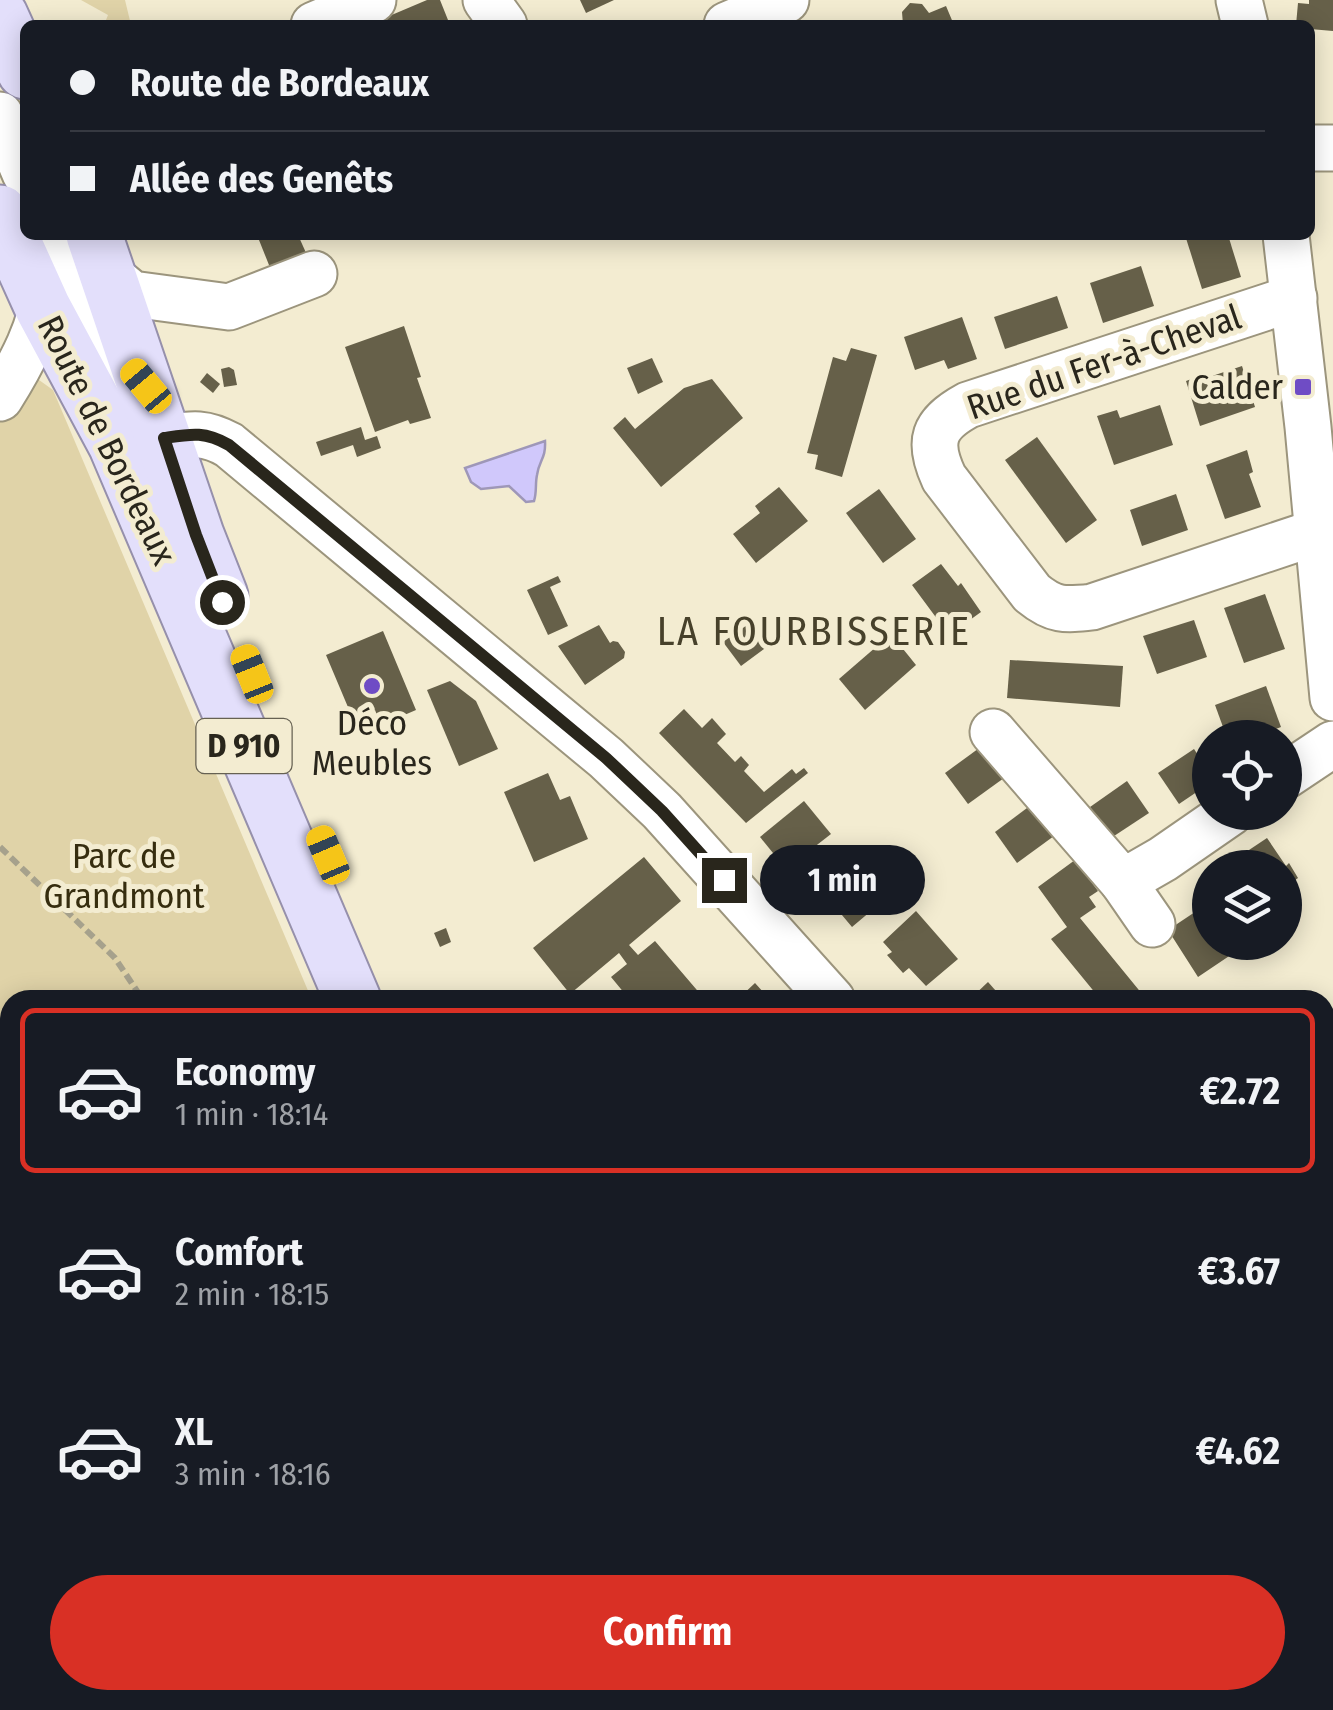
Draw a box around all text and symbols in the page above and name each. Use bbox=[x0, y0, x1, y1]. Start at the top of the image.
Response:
text: Route de Bordeaux bbox=[130, 60, 429, 106]
text: Allée des Genêts bbox=[130, 156, 393, 202]
street label: Rue du Fer-à-Cheval bbox=[962, 295, 1246, 429]
street label: Route de Bordeaux bbox=[29, 309, 186, 572]
car bbox=[115, 353, 177, 419]
place label: Calder bbox=[1191, 366, 1283, 408]
marker: Calder bbox=[1292, 376, 1314, 398]
route start bbox=[200, 580, 245, 625]
district label: LA FOURBISSERIE bbox=[657, 608, 971, 656]
car bbox=[227, 641, 277, 707]
marker: Déco Meubles bbox=[361, 675, 383, 697]
place label: Déco Meubles bbox=[312, 702, 432, 784]
road number: D 910 bbox=[196, 719, 292, 773]
map controls bbox=[1192, 720, 1302, 960]
button: locate bbox=[1192, 720, 1302, 830]
car bbox=[302, 822, 354, 888]
park label: Parc de Grandmont bbox=[44, 835, 205, 917]
callout: 1 min bbox=[759, 845, 924, 915]
button: layers bbox=[1192, 850, 1302, 960]
route end bbox=[702, 858, 747, 903]
text: 1 min bbox=[808, 861, 877, 899]
icon: car bbox=[55, 1046, 145, 1136]
text: Economy bbox=[175, 1049, 315, 1095]
text: €2.72 bbox=[1200, 1068, 1280, 1114]
text: 1 min · 18:14 bbox=[175, 1095, 328, 1133]
icon: car bbox=[55, 1226, 145, 1316]
text: Comfort bbox=[175, 1229, 303, 1275]
text: €3.67 bbox=[1198, 1248, 1280, 1294]
text: 2 min · 18:15 bbox=[175, 1275, 329, 1313]
icon: car bbox=[55, 1406, 145, 1496]
text: XL bbox=[175, 1409, 213, 1455]
text: €4.62 bbox=[1196, 1428, 1280, 1474]
text: 3 min · 18:16 bbox=[175, 1455, 331, 1493]
button: Confirm bbox=[50, 1575, 1285, 1690]

